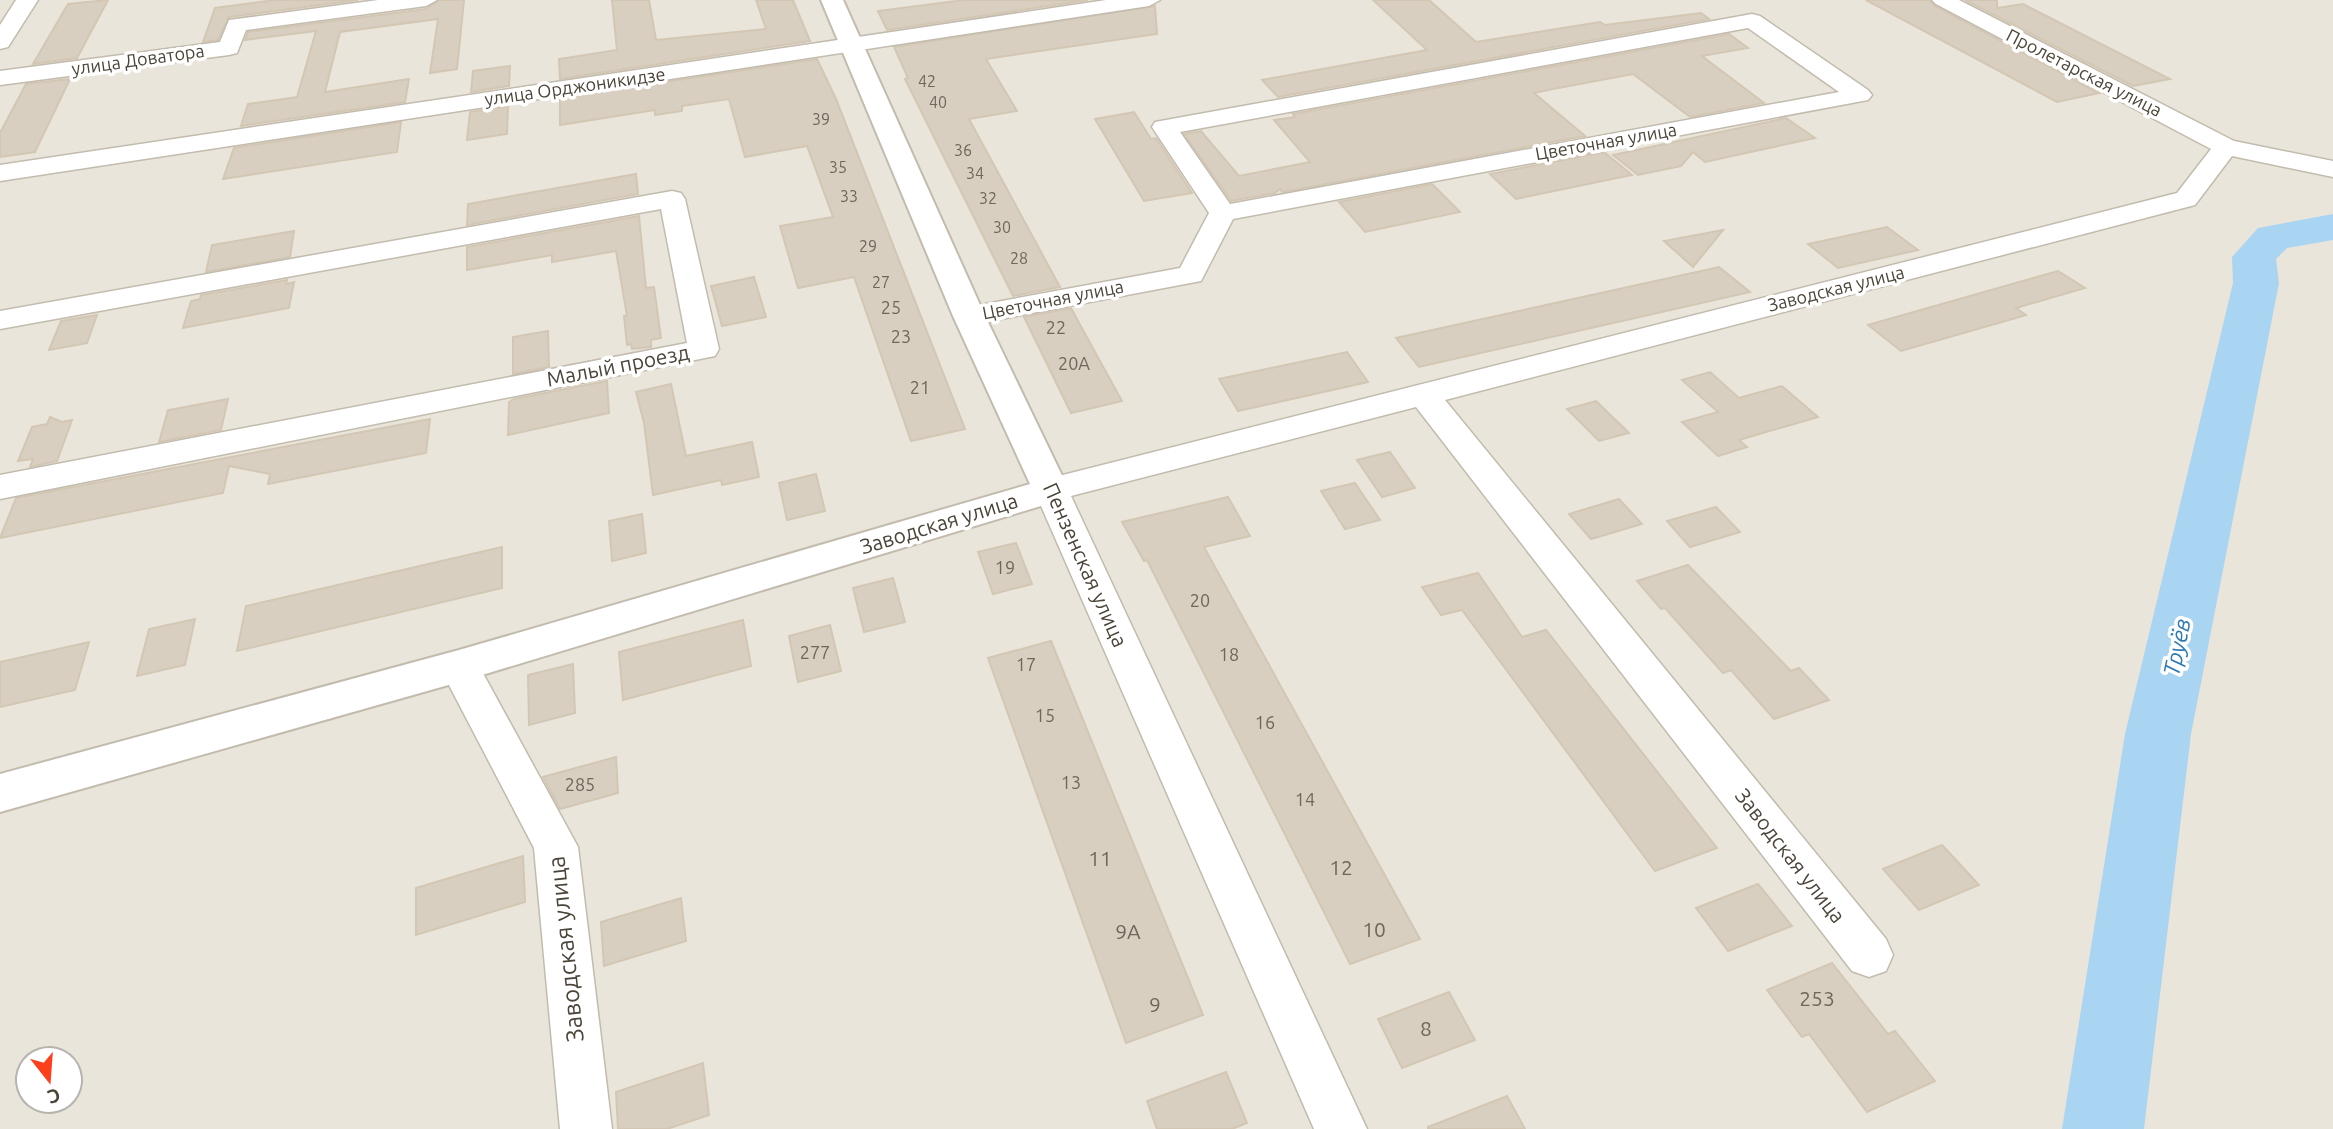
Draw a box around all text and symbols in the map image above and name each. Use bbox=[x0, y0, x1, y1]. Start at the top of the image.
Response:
street label: Пролетарская улица bbox=[2003, 24, 2165, 120]
street label: улица Доватора bbox=[70, 40, 206, 78]
street label: улица Орджоникидзе bbox=[483, 63, 667, 109]
house number: 42 bbox=[918, 72, 936, 90]
house number: 40 bbox=[929, 93, 947, 111]
house number: 39 bbox=[812, 110, 830, 128]
street label: Цветочная улица bbox=[1534, 119, 1678, 163]
house number: 36 bbox=[954, 141, 972, 159]
house number: 35 bbox=[829, 158, 847, 176]
house number: 34 bbox=[966, 164, 984, 182]
house number: 33 bbox=[840, 187, 858, 205]
house number: 32 bbox=[979, 189, 997, 207]
house number: 30 bbox=[993, 218, 1011, 236]
house number: 29 bbox=[859, 237, 877, 255]
house number: 28 bbox=[1010, 249, 1028, 267]
street label: Заводская улица bbox=[1765, 261, 1906, 315]
house number: 27 bbox=[872, 273, 890, 291]
street label: Цветочная улица bbox=[981, 276, 1125, 323]
house number: 25 bbox=[881, 297, 901, 317]
house number: 22 bbox=[1046, 317, 1066, 337]
house number: 23 bbox=[891, 326, 911, 346]
street label: Малый проезд bbox=[544, 339, 691, 391]
house number: 20А bbox=[1058, 353, 1090, 373]
house number: 21 bbox=[910, 377, 930, 397]
street label: Пензенская улица bbox=[1039, 479, 1133, 650]
street label: Заводская улица bbox=[857, 488, 1020, 558]
house number: 19 bbox=[995, 557, 1015, 577]
house number: 20 bbox=[1190, 590, 1210, 610]
water label: Труёв bbox=[2158, 616, 2195, 678]
house number: 277 bbox=[800, 642, 830, 662]
house number: 18 bbox=[1219, 644, 1239, 664]
house number: 17 bbox=[1016, 654, 1036, 674]
house number: 15 bbox=[1035, 705, 1055, 725]
house number: 16 bbox=[1255, 712, 1275, 732]
house number: 13 bbox=[1061, 772, 1081, 792]
house number: 285 bbox=[565, 774, 595, 794]
street label: Заводская улица bbox=[1731, 783, 1851, 927]
house number: 14 bbox=[1295, 789, 1315, 809]
house number: 11 bbox=[1088, 846, 1112, 870]
street label: Заводская улица bbox=[542, 855, 589, 1043]
house number: 12 bbox=[1329, 855, 1353, 879]
house number: 10 bbox=[1362, 917, 1386, 941]
house number: 9А bbox=[1115, 919, 1141, 943]
house number: 253 bbox=[1799, 986, 1835, 1010]
house number: 9 bbox=[1149, 992, 1161, 1016]
house number: 8 bbox=[1420, 1016, 1432, 1040]
north arrow bbox=[14, 1045, 84, 1115]
text: С bbox=[45, 1084, 63, 1109]

